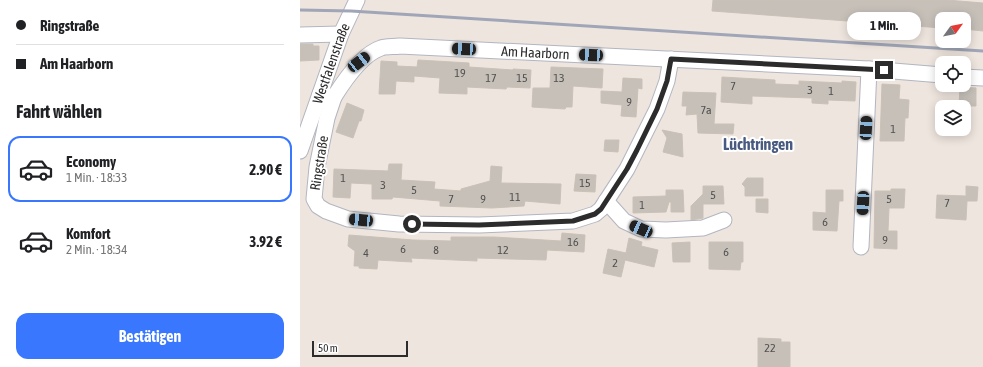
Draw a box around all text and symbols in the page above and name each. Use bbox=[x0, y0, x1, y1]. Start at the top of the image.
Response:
callout: 1 Min. bbox=[847, 12, 921, 40]
north arrow bbox=[935, 12, 971, 48]
map controls bbox=[935, 12, 971, 136]
text: Ringstraße bbox=[40, 17, 99, 34]
text: 1 Min. bbox=[870, 18, 898, 33]
street label: Westfalenstraße bbox=[309, 20, 353, 106]
car bbox=[452, 42, 476, 56]
street label: Am Haarborn bbox=[501, 43, 570, 62]
car bbox=[579, 48, 603, 62]
car bbox=[346, 50, 372, 74]
text: Am Haarborn bbox=[40, 55, 113, 72]
button: locate bbox=[935, 56, 971, 92]
route end bbox=[875, 61, 893, 79]
house number: 19 bbox=[454, 66, 466, 80]
house number: 17 bbox=[485, 71, 497, 85]
house number: 15 bbox=[516, 71, 528, 85]
house number: 13 bbox=[553, 71, 565, 85]
house number: 7 bbox=[730, 79, 736, 93]
house number: 3 bbox=[807, 83, 813, 97]
house number: 1 bbox=[828, 84, 834, 98]
house number: 9 bbox=[626, 95, 632, 109]
button: layers bbox=[935, 100, 971, 136]
text: Fahrt wählen bbox=[16, 101, 102, 122]
house number: 7a bbox=[700, 103, 712, 117]
car bbox=[859, 116, 873, 140]
house number: 1 bbox=[890, 122, 896, 136]
street label: Ringstraße bbox=[307, 134, 331, 192]
district label: Lüchtringen bbox=[723, 135, 793, 153]
icon: car bbox=[18, 151, 54, 187]
text: Economy bbox=[66, 153, 116, 170]
text: 2.90 € bbox=[249, 161, 282, 178]
text: 1 Min. · 18:33 bbox=[66, 170, 127, 185]
house number: 1 bbox=[340, 171, 346, 185]
house number: 15 bbox=[579, 176, 591, 190]
house number: 3 bbox=[380, 178, 386, 192]
house number: 5 bbox=[411, 183, 417, 197]
house number: 5 bbox=[710, 188, 716, 202]
house number: 11 bbox=[509, 190, 521, 204]
car bbox=[856, 191, 870, 215]
house number: 7 bbox=[448, 192, 454, 206]
house number: 9 bbox=[480, 192, 486, 206]
house number: 5 bbox=[886, 192, 892, 206]
house number: 7 bbox=[944, 196, 950, 210]
house number: 1 bbox=[639, 198, 645, 212]
car bbox=[349, 213, 373, 227]
route start bbox=[403, 215, 421, 233]
house number: 6 bbox=[822, 215, 828, 229]
car bbox=[628, 219, 654, 239]
icon: car bbox=[18, 223, 54, 259]
text: Komfort bbox=[66, 225, 111, 242]
text: 3.92 € bbox=[249, 233, 282, 250]
house number: 9 bbox=[882, 233, 888, 247]
house number: 16 bbox=[567, 235, 579, 249]
text: 2 Min. · 18:34 bbox=[66, 242, 127, 257]
house number: 6 bbox=[400, 242, 406, 256]
house number: 8 bbox=[433, 243, 439, 257]
house number: 12 bbox=[497, 243, 509, 257]
house number: 6 bbox=[723, 245, 729, 259]
house number: 4 bbox=[363, 246, 369, 260]
house number: 2 bbox=[612, 256, 618, 270]
button: Bestätigen bbox=[16, 313, 284, 359]
scale bar bbox=[312, 339, 408, 358]
house number: 22 bbox=[764, 341, 776, 355]
text: 50 m bbox=[318, 342, 338, 354]

